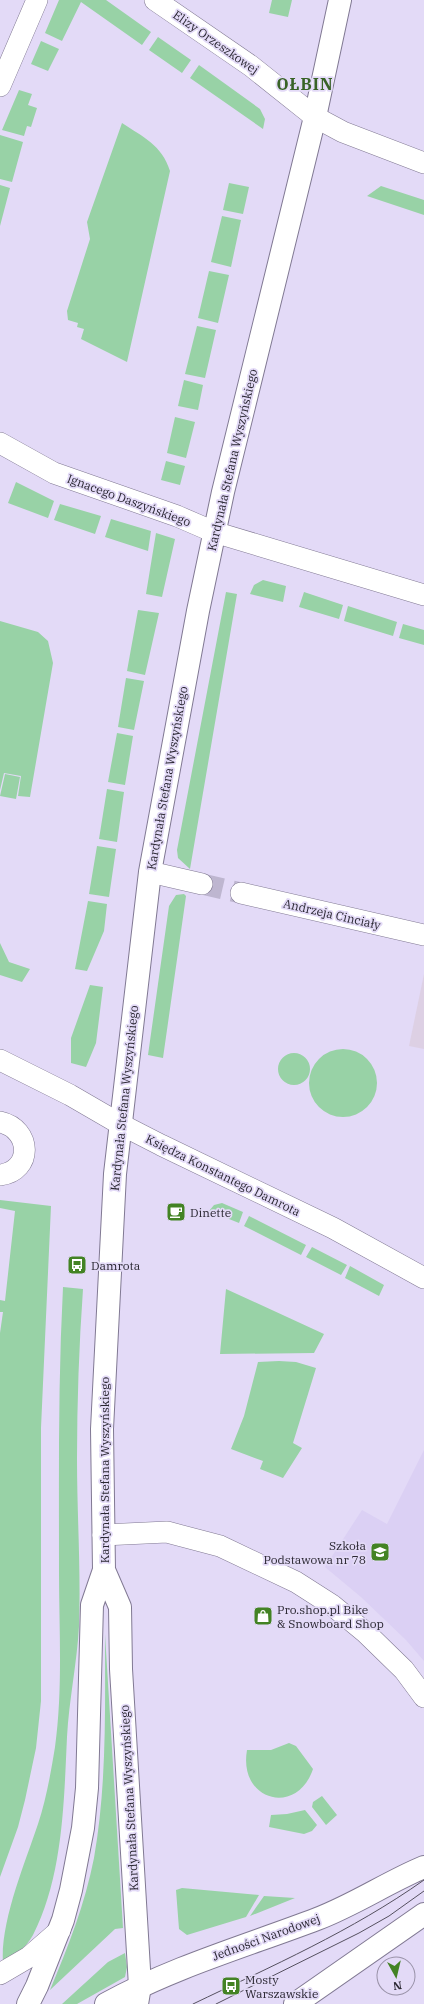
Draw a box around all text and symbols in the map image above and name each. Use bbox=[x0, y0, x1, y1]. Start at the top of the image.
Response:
street label: Elizy Orzeszkowej bbox=[170, 7, 262, 77]
district label: OŁBIN bbox=[276, 74, 334, 94]
street label: Kardynała Stefana Wyszyńskiego bbox=[204, 367, 260, 553]
street label: Ignacego Daszyńskiego bbox=[65, 471, 193, 529]
street label: Kardynała Stefana Wyszyńskiego bbox=[143, 685, 191, 871]
street label: Andrzeja Cinciały bbox=[282, 895, 383, 933]
street label: Kardynała Stefana Wyszyńskiego bbox=[107, 1004, 141, 1192]
street label: Księdza Konstantego Damrota bbox=[143, 1131, 303, 1219]
cafe icon: Dinette bbox=[165, 1201, 187, 1223]
place label: Dinette bbox=[190, 1205, 231, 1220]
bus stop icon: Damrota bbox=[66, 1254, 88, 1276]
place label: Damrota bbox=[91, 1258, 141, 1273]
street label: Kardynała Stefana Wyszyńskiego bbox=[97, 1377, 112, 1563]
place label: Szkoła Podstawowa nr 78 bbox=[263, 1538, 366, 1567]
school or university icon: Szkoła Podstawowa nr 78 bbox=[369, 1541, 391, 1563]
place label: Pro.shop.pl Bike & Snowboard Shop bbox=[277, 1602, 384, 1631]
shop icon: Pro.shop.pl Bike & Snowboard Shop bbox=[252, 1605, 274, 1627]
street label: Kardynała Stefana Wyszyńskiego bbox=[117, 1704, 141, 1892]
street label: Jedności Narodowej bbox=[210, 1911, 322, 1963]
north arrow bbox=[376, 1956, 416, 1996]
place label: Mosty Warszawskie bbox=[245, 1972, 318, 2001]
bus stop icon: Mosty Warszawskie bbox=[220, 1975, 242, 1997]
text: N bbox=[392, 1978, 403, 1993]

